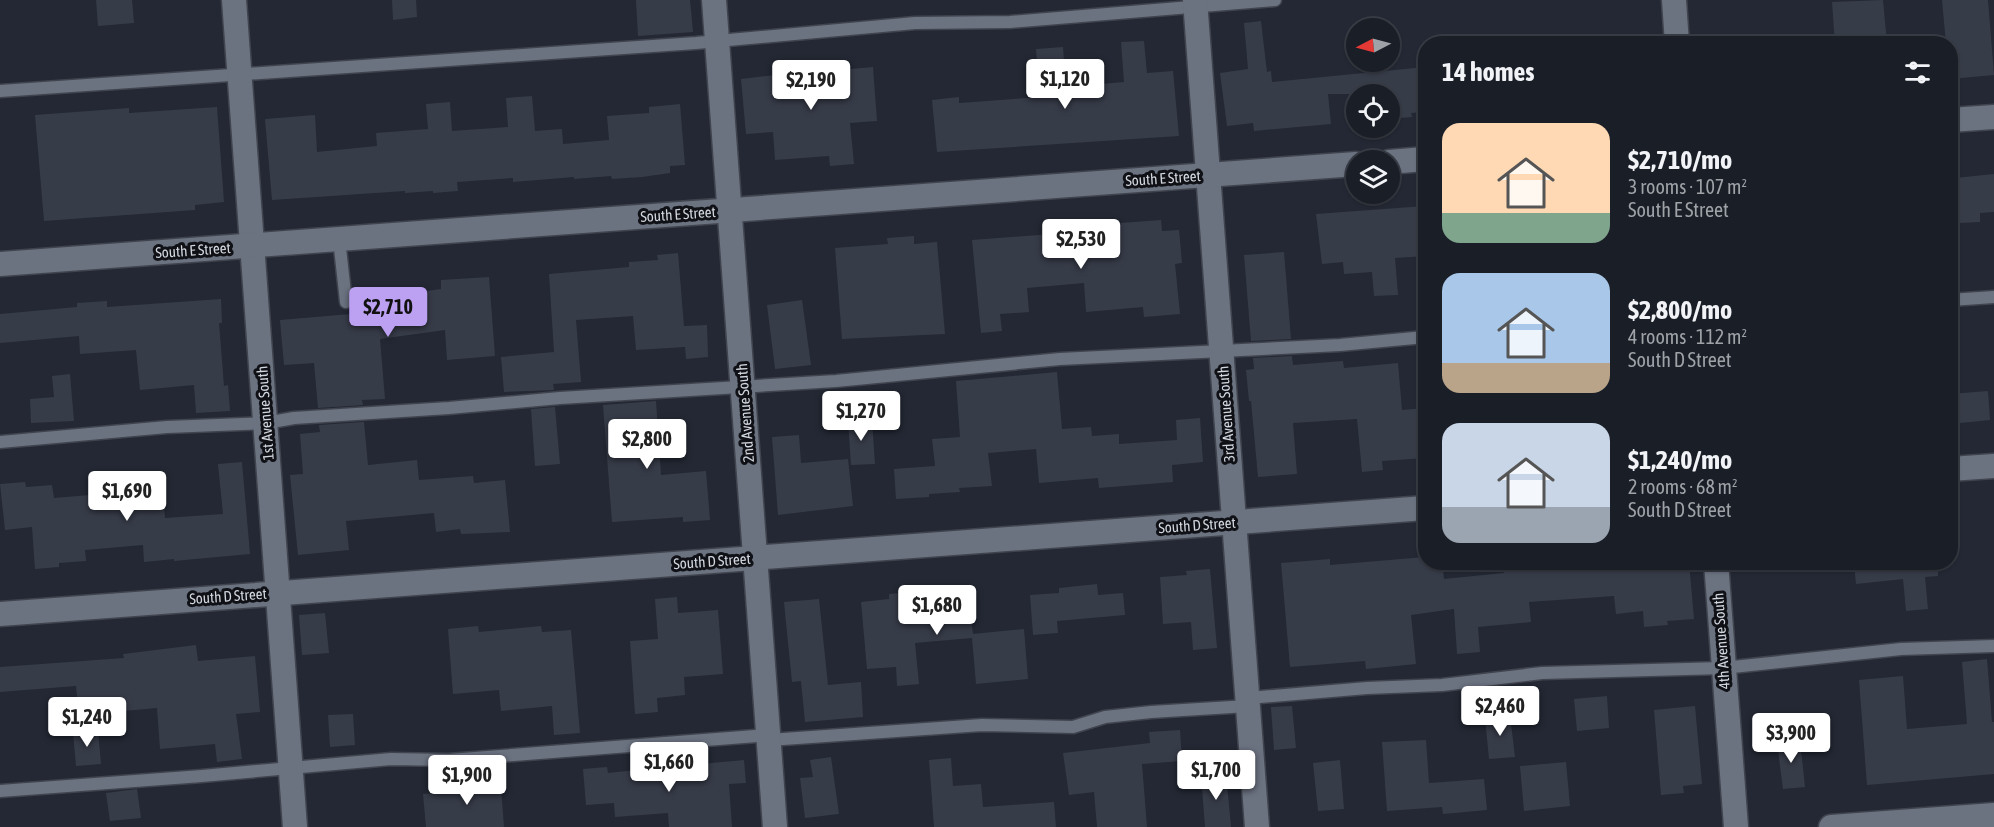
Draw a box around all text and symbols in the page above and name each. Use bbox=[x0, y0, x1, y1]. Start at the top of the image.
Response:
north arrow bbox=[1346, 18, 1400, 72]
map controls bbox=[1346, 18, 1400, 204]
icon: filters bbox=[1901, 56, 1934, 89]
text: 14 homes bbox=[1442, 57, 1535, 87]
pin: $1,120 bbox=[1016, 59, 1114, 110]
pin: $2,190 bbox=[762, 60, 860, 111]
text: $1,120 bbox=[1040, 67, 1090, 90]
text: $2,190 bbox=[786, 68, 836, 91]
button: locate bbox=[1346, 84, 1400, 138]
text: $2,710/mo bbox=[1628, 145, 1732, 175]
icon: home bbox=[1490, 147, 1562, 219]
button: layers bbox=[1346, 150, 1400, 204]
street label: South E Street bbox=[1125, 167, 1201, 189]
text: 3 rooms · 107 m² bbox=[1628, 175, 1747, 198]
text: South E Street bbox=[1628, 198, 1729, 221]
street label: South E Street bbox=[640, 203, 716, 225]
pin: $2,530 bbox=[1032, 219, 1130, 270]
text: $2,530 bbox=[1056, 227, 1106, 250]
street label: South E Street bbox=[155, 239, 231, 261]
pin: $2,710 bbox=[339, 287, 437, 338]
text: $2,710 bbox=[363, 295, 413, 318]
text: $2,800/mo bbox=[1628, 295, 1732, 325]
icon: home bbox=[1490, 297, 1562, 369]
text: 4 rooms · 112 m² bbox=[1628, 325, 1747, 348]
text: South D Street bbox=[1628, 348, 1731, 371]
street label: 2nd Avenue South bbox=[733, 363, 757, 463]
street label: 1st Avenue South bbox=[253, 365, 277, 461]
street label: 3rd Avenue South bbox=[1214, 365, 1238, 463]
pin: $1,270 bbox=[812, 391, 910, 442]
text: $1,270 bbox=[836, 399, 886, 422]
pin: $2,800 bbox=[598, 419, 696, 470]
text: $2,800 bbox=[622, 427, 672, 450]
text: $1,240/mo bbox=[1628, 445, 1732, 475]
icon: home bbox=[1490, 447, 1562, 519]
pin: $1,690 bbox=[78, 471, 176, 522]
text: 2 rooms · 68 m² bbox=[1628, 475, 1738, 498]
text: $1,690 bbox=[102, 479, 152, 502]
text: South D Street bbox=[1628, 498, 1731, 521]
street label: South D Street bbox=[1158, 514, 1236, 536]
street label: South D Street bbox=[673, 550, 751, 572]
street label: South D Street bbox=[189, 585, 267, 607]
pin: $1,680 bbox=[888, 585, 986, 636]
street label: 4th Avenue South bbox=[1709, 592, 1733, 690]
text: $1,680 bbox=[912, 593, 962, 616]
pin: $2,460 bbox=[1451, 686, 1549, 737]
text: $2,460 bbox=[1475, 694, 1525, 717]
pin: $1,240 bbox=[38, 697, 136, 748]
text: $1,240 bbox=[62, 705, 112, 728]
pin: $3,900 bbox=[1742, 713, 1840, 764]
text: $3,900 bbox=[1766, 721, 1816, 744]
pin: $1,660 bbox=[620, 742, 718, 793]
text: $1,660 bbox=[644, 750, 694, 773]
pin: $1,700 bbox=[1167, 750, 1265, 801]
pin: $1,900 bbox=[418, 755, 516, 806]
text: $1,700 bbox=[1191, 758, 1241, 781]
text: $1,900 bbox=[442, 763, 492, 786]

